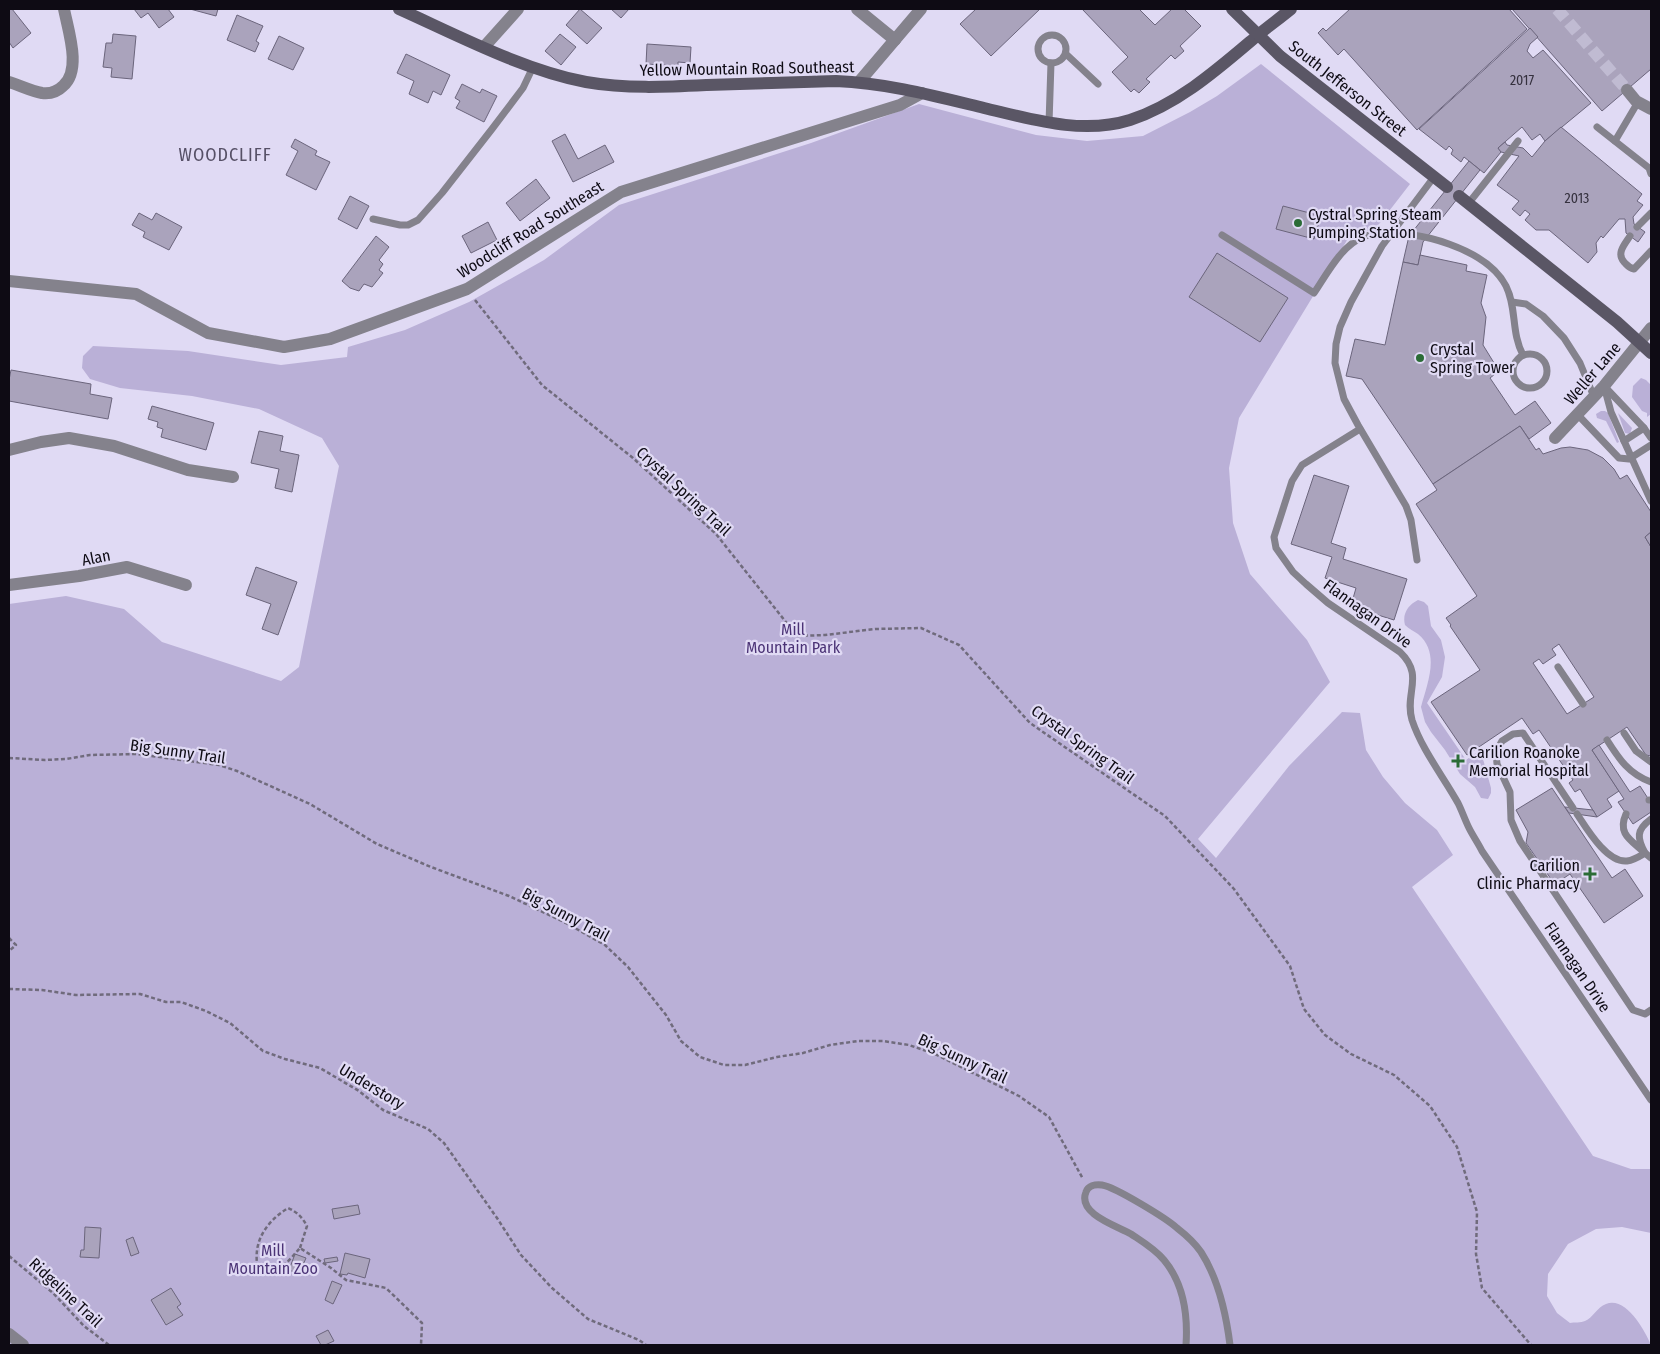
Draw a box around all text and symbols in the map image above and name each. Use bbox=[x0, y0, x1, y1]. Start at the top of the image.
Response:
street label: South Jefferson Street bbox=[1285, 37, 1411, 141]
street label: Yellow Mountain Road Southeast bbox=[640, 57, 855, 80]
house number: 2017 bbox=[1510, 72, 1534, 89]
district label: WOODCLIFF bbox=[178, 144, 272, 166]
street label: Woodcliff Road Southeast bbox=[454, 176, 607, 282]
house number: 2013 bbox=[1565, 190, 1589, 207]
place label: Cystral Spring Steam Pumping Station bbox=[1308, 205, 1442, 242]
marker: Cystral Spring Steam Pumping Station bbox=[1292, 217, 1304, 229]
street label: Weller Lane bbox=[1560, 338, 1625, 408]
place label: Crystal Spring Tower bbox=[1430, 340, 1515, 377]
marker: Crystal Spring Tower bbox=[1414, 352, 1426, 364]
street label: Crystal Spring Trail bbox=[633, 443, 735, 540]
street label: Alan bbox=[80, 545, 112, 570]
street label: Flannagan Drive bbox=[1320, 575, 1416, 652]
park label: Mill Mountain Park bbox=[746, 620, 841, 657]
street label: Crystal Spring Trail bbox=[1028, 701, 1138, 788]
street label: Big Sunny Trail bbox=[129, 735, 227, 768]
place label: Carilion Roanoke Memorial Hospital bbox=[1469, 743, 1589, 780]
marker: Carilion Roanoke Memorial Hospital bbox=[1451, 754, 1465, 768]
place label: Carilion Clinic Pharmacy bbox=[1477, 856, 1581, 893]
marker: Carilion Clinic Pharmacy bbox=[1584, 868, 1596, 880]
street label: Big Sunny Trail bbox=[519, 883, 613, 945]
street label: Flannagan Drive bbox=[1540, 919, 1615, 1016]
street label: Big Sunny Trail bbox=[915, 1030, 1010, 1087]
street label: Understory bbox=[336, 1060, 409, 1114]
park label: Mill Mountain Zoo bbox=[228, 1241, 318, 1278]
street label: Ridgeline Trail bbox=[25, 1254, 106, 1331]

